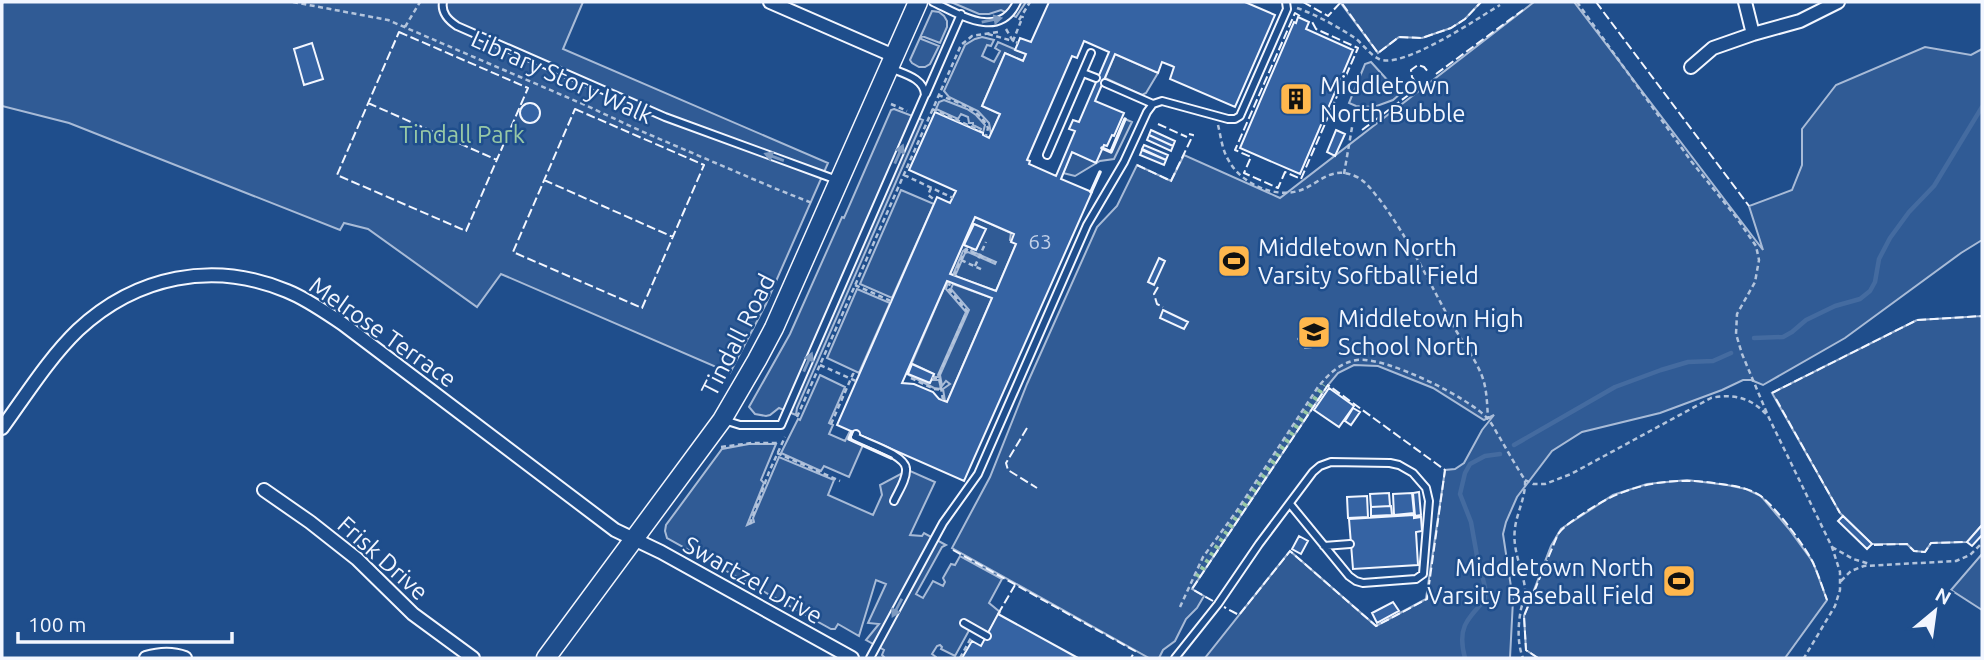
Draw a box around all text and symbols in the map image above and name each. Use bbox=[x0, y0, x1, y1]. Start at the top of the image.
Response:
one-way arrow bbox=[982, 14, 1004, 25]
street label: Library Story Walk bbox=[467, 25, 657, 129]
place label: Middletown North Bubble bbox=[1320, 72, 1465, 127]
building icon: Middletown North Bubble bbox=[1277, 80, 1315, 118]
park label: Tindall Park bbox=[399, 121, 525, 148]
one-way arrow bbox=[893, 144, 905, 164]
one-way arrow bbox=[764, 151, 785, 162]
house number: 63 bbox=[1028, 229, 1052, 253]
place label: Middletown North Varsity Softball Field bbox=[1258, 234, 1479, 289]
sports icon: Middletown North Varsity Softball Field bbox=[1215, 242, 1253, 280]
street label: Tindall Road bbox=[696, 270, 780, 400]
street label: Melrose Terrace bbox=[304, 271, 462, 393]
place label: Middletown High School North bbox=[1338, 305, 1524, 360]
school or university icon: Middletown High School North bbox=[1295, 313, 1333, 351]
one-way arrow bbox=[803, 352, 814, 373]
street label: Frisk Drive bbox=[332, 511, 434, 605]
street label: Swartzel Drive bbox=[679, 531, 827, 629]
place label: Middletown North Varsity Baseball Field bbox=[1427, 554, 1654, 609]
sports icon: Middletown North Varsity Baseball Field bbox=[1660, 562, 1698, 600]
north arrow bbox=[1900, 576, 1970, 646]
text: N bbox=[1932, 583, 1955, 609]
one-way arrow bbox=[891, 598, 903, 618]
scale bar bbox=[18, 600, 231, 644]
text: 100 m bbox=[28, 612, 86, 636]

